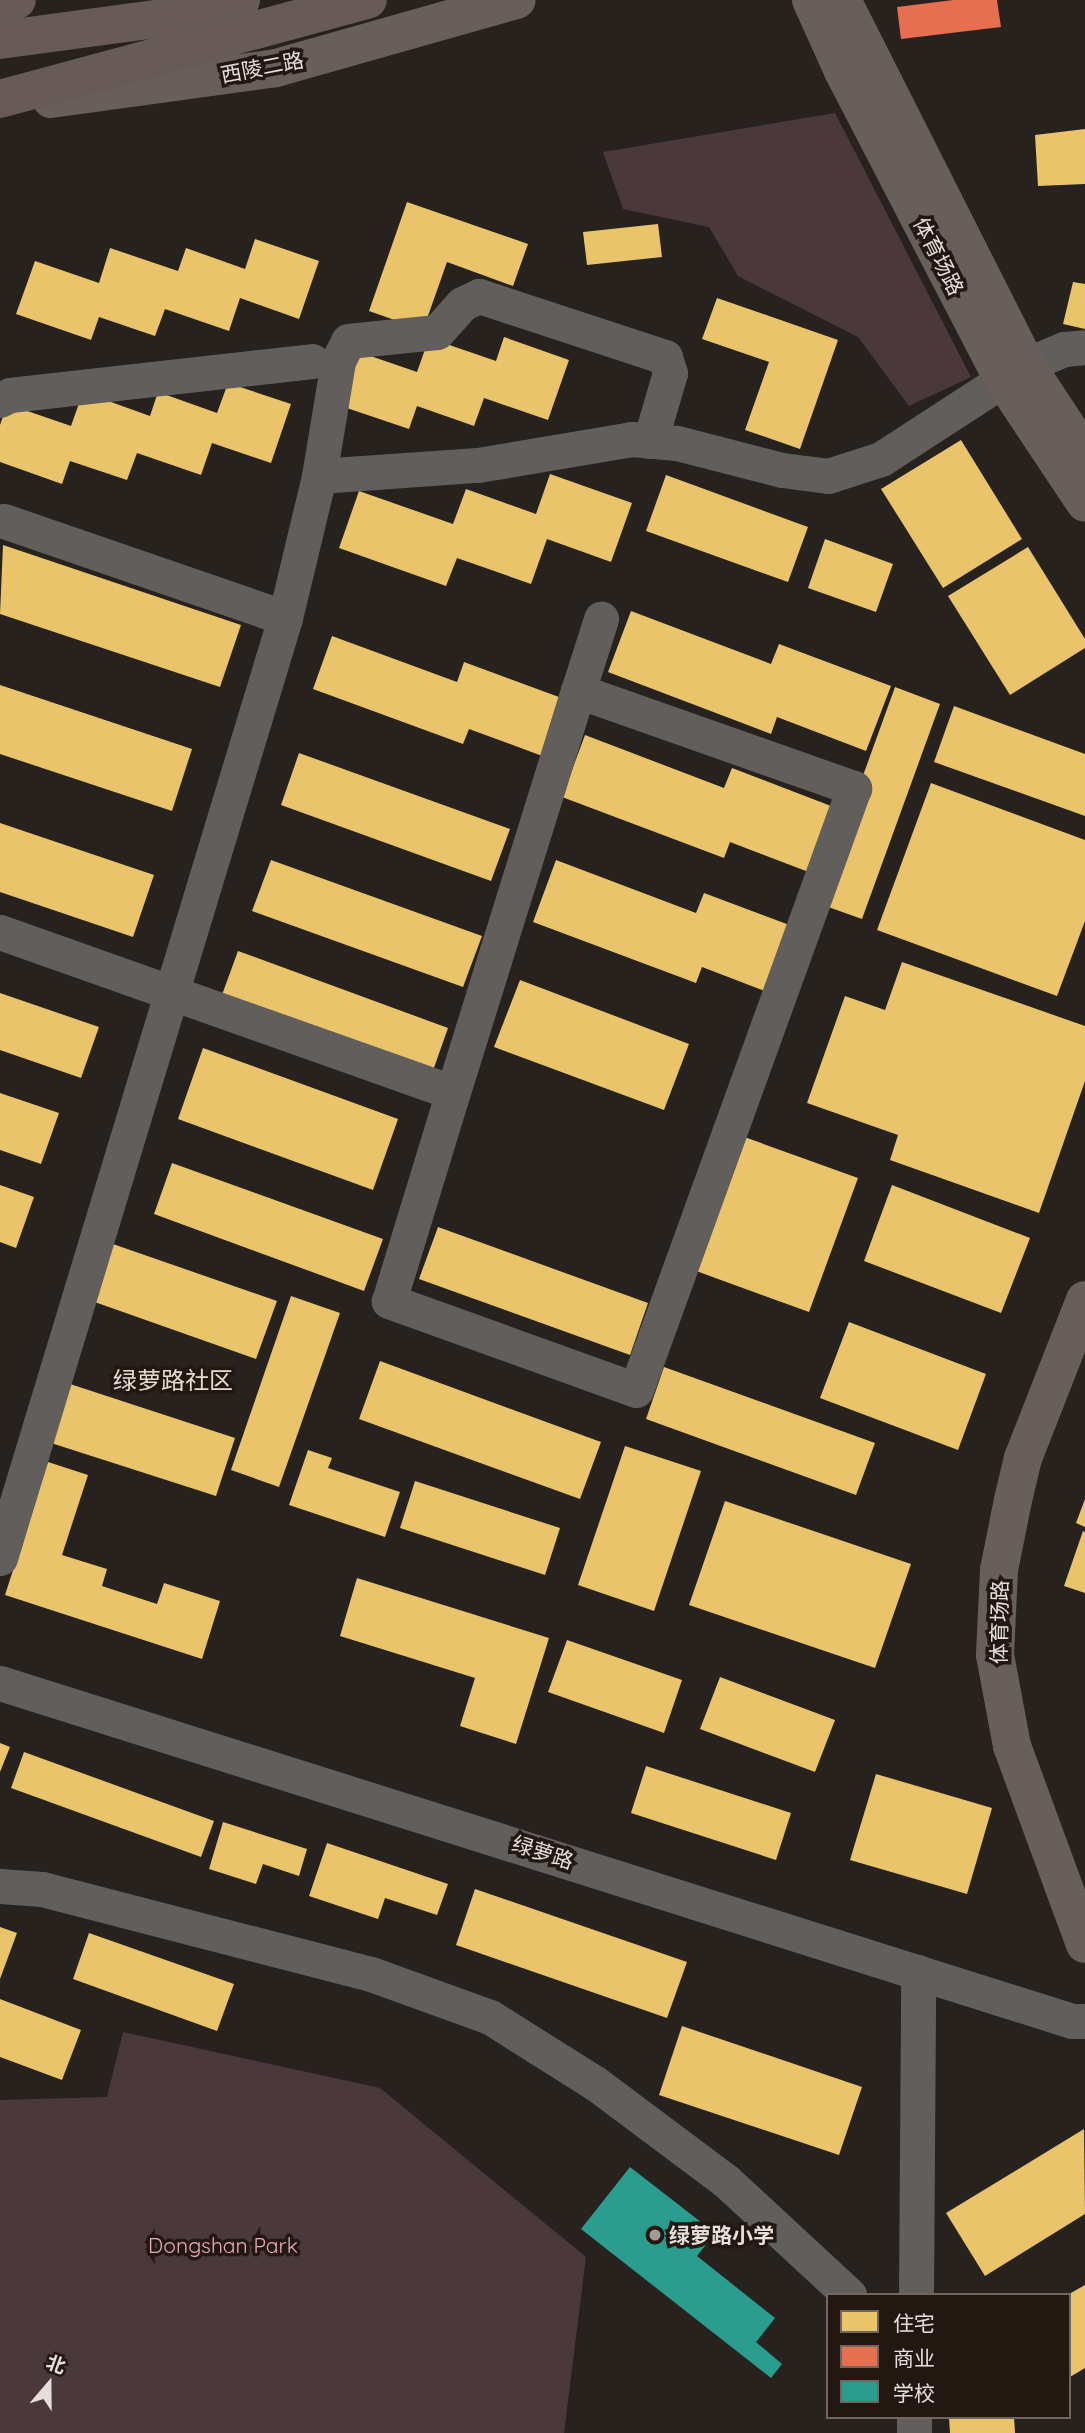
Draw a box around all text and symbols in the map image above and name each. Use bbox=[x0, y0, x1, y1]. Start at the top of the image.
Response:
street label: 西陵二路 bbox=[218, 47, 306, 87]
street label: 体育场路 bbox=[909, 213, 969, 299]
district label: 绿萝路社区 bbox=[113, 1367, 233, 1395]
street label: 体育场路 bbox=[986, 1580, 1012, 1664]
street label: 绿萝路 bbox=[509, 1830, 577, 1874]
place label: 绿萝路小学 bbox=[669, 2222, 774, 2248]
marker: 绿萝路小学 bbox=[647, 2227, 663, 2243]
park label: Dongshan Park bbox=[148, 2232, 298, 2258]
legend bbox=[826, 2293, 1071, 2419]
text: 住宅 bbox=[893, 2310, 935, 2336]
text: 商业 bbox=[893, 2345, 935, 2371]
north arrow bbox=[14, 2349, 84, 2419]
text: 北 bbox=[43, 2350, 69, 2379]
text: 学校 bbox=[893, 2380, 935, 2406]

